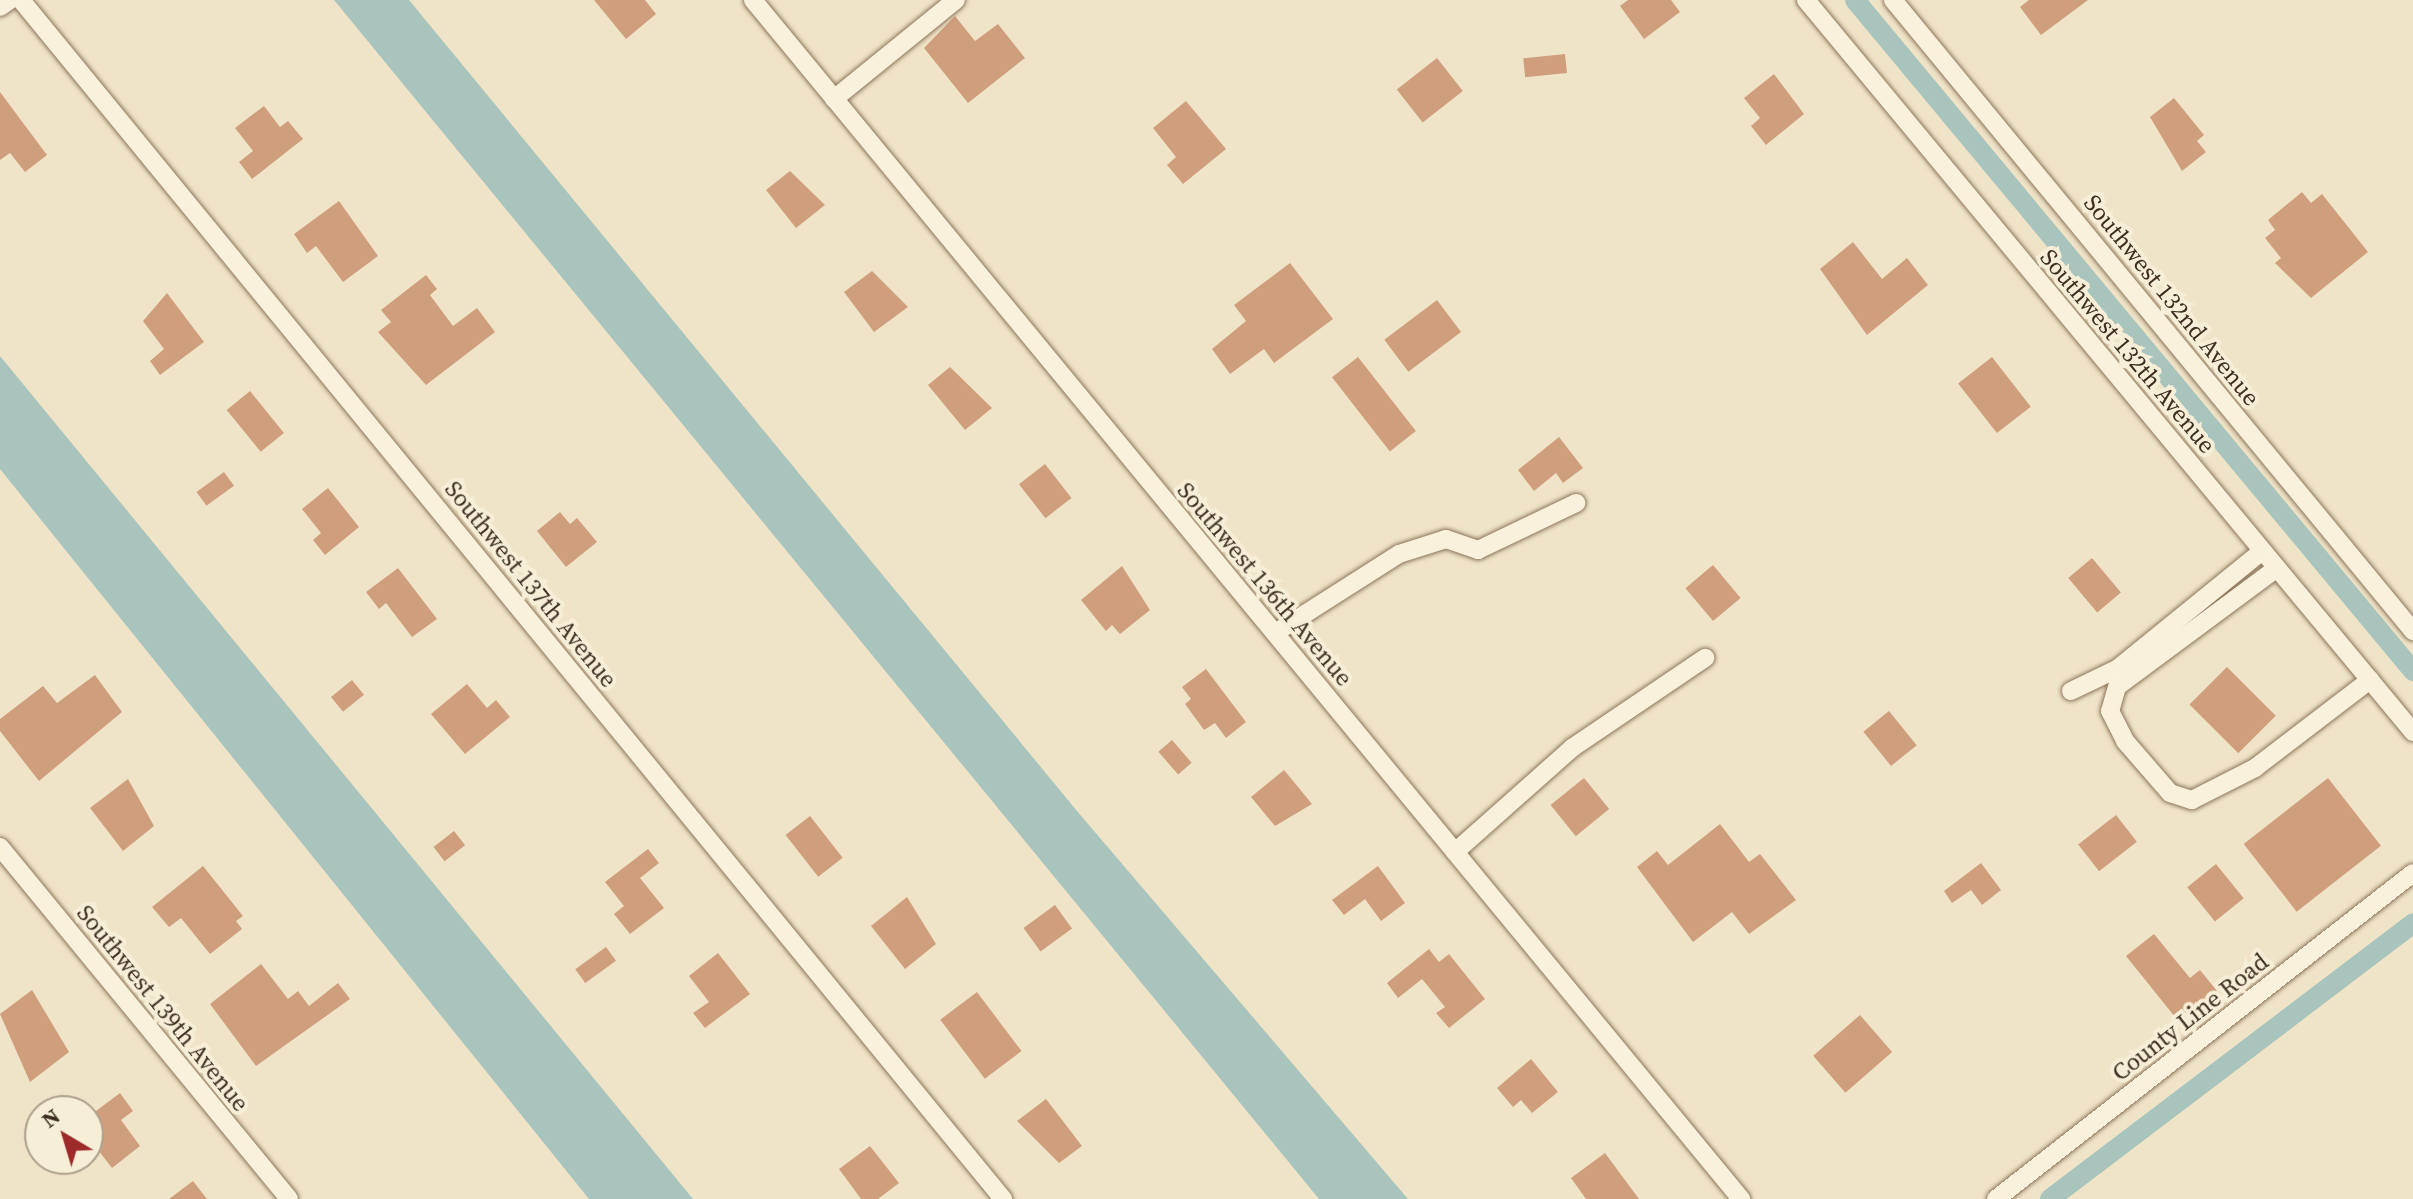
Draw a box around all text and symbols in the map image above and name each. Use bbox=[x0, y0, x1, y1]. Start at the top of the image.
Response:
street label: Southwest 132nd Avenue bbox=[2078, 189, 2266, 411]
street label: Southwest 132th Avenue bbox=[2034, 243, 2222, 459]
street label: Southwest 137th Avenue bbox=[439, 475, 623, 693]
street label: Southwest 136th Avenue bbox=[1171, 476, 1359, 692]
street label: Southwest 139th Avenue bbox=[71, 899, 255, 1117]
street label: County Line Road bbox=[2106, 947, 2274, 1087]
north arrow bbox=[24, 1095, 104, 1175]
text: N bbox=[35, 1101, 66, 1134]

